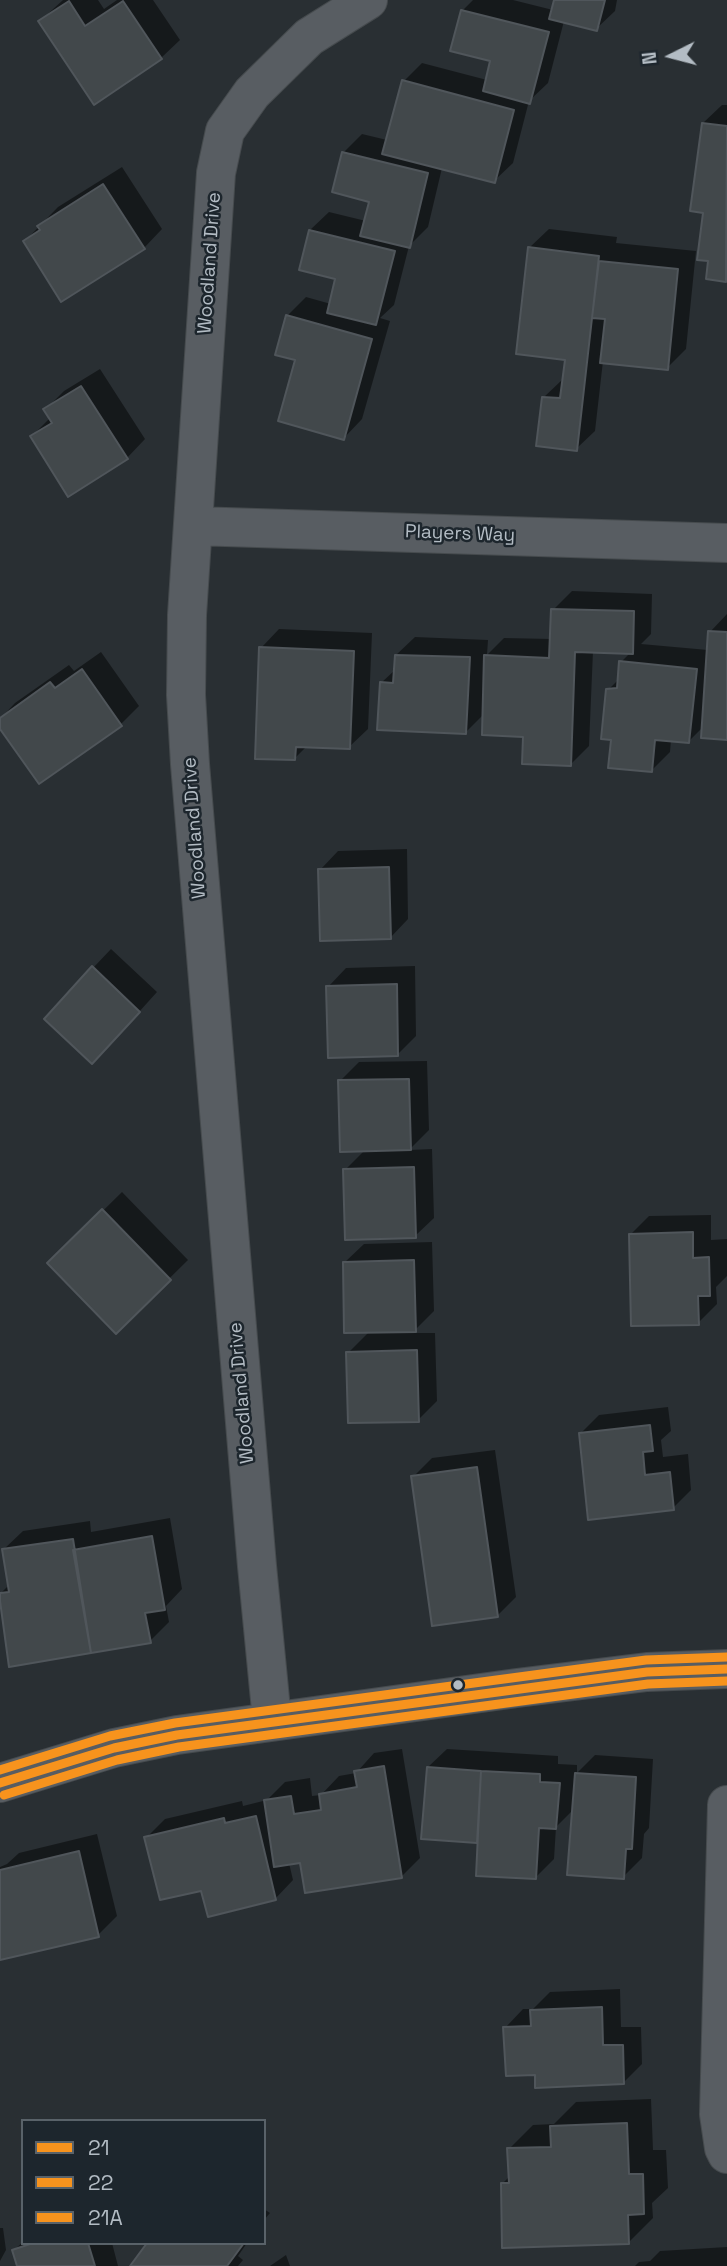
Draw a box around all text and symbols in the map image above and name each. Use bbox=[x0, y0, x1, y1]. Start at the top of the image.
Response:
north arrow bbox=[636, 21, 706, 91]
text: N bbox=[637, 51, 663, 66]
street label: Woodland Drive bbox=[194, 191, 226, 335]
street label: Players Way bbox=[405, 521, 515, 547]
street label: Woodland Drive bbox=[179, 756, 211, 900]
street label: Woodland Drive bbox=[224, 1321, 260, 1465]
unlabelled marker bbox=[451, 1678, 465, 1692]
legend bbox=[21, 2119, 266, 2245]
text: 21 bbox=[88, 2134, 109, 2161]
text: 22 bbox=[88, 2169, 113, 2196]
text: 21A bbox=[88, 2204, 123, 2231]

